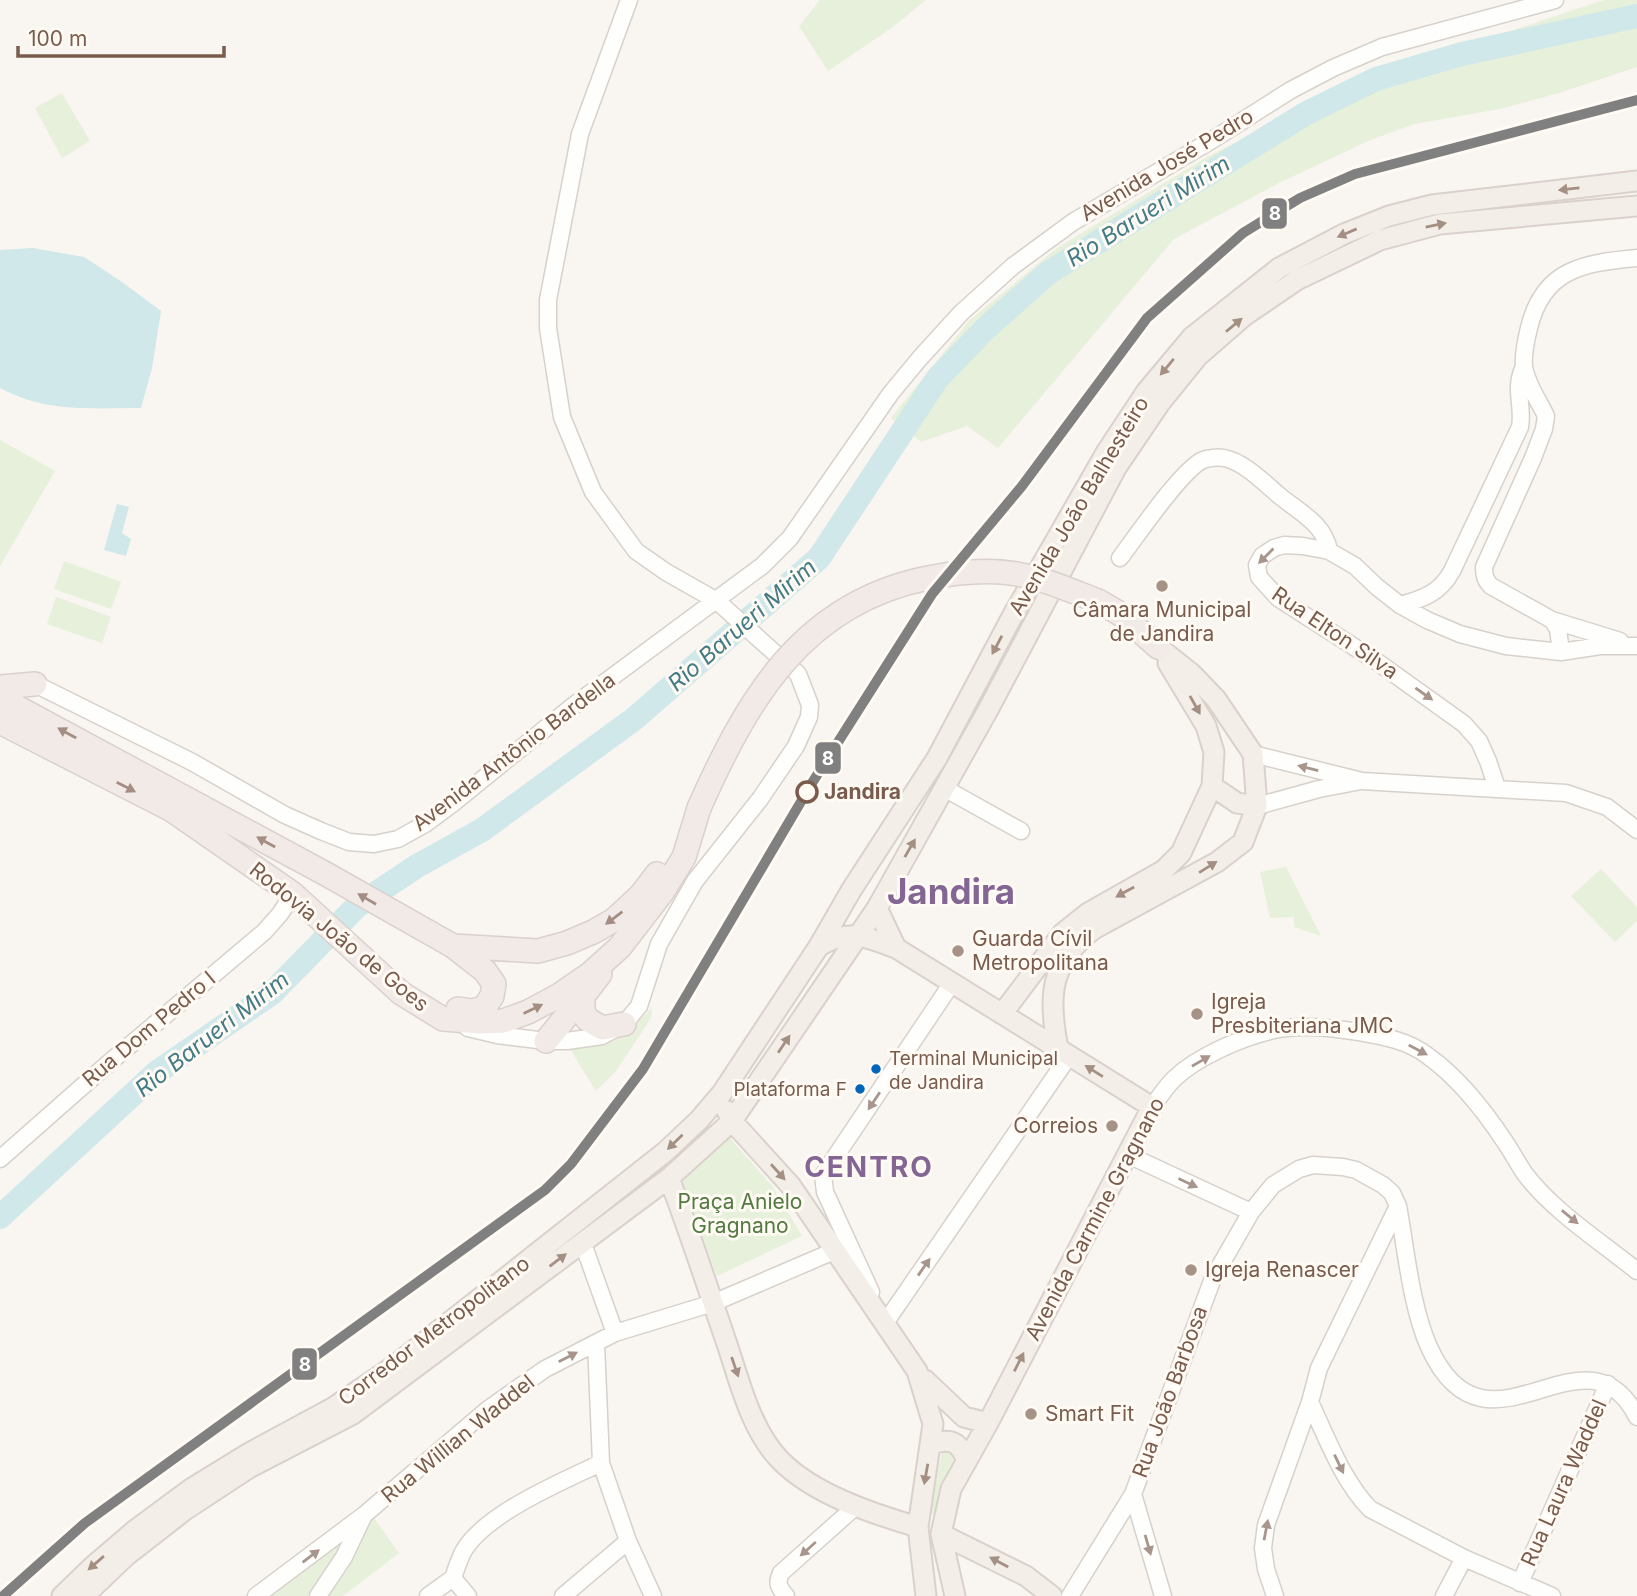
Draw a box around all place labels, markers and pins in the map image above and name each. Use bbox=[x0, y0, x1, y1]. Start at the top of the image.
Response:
marker: Câmara Municipal de Jandira bbox=[1154, 578, 1170, 594]
place label: Câmara Municipal de Jandira bbox=[1073, 597, 1251, 646]
place label: Jandira bbox=[824, 779, 901, 804]
marker: Jandira bbox=[796, 781, 818, 803]
place label: Guarda Cívil Metropolitana bbox=[972, 926, 1109, 975]
marker: Guarda Cívil Metropolitana bbox=[950, 943, 966, 959]
place label: Igreja Presbiteriana JMC bbox=[1211, 989, 1394, 1038]
marker: Igreja Presbiteriana JMC bbox=[1189, 1006, 1205, 1022]
place label: Terminal Municipal de Jandira bbox=[889, 1047, 1058, 1094]
marker: Terminal Municipal de Jandira bbox=[869, 1062, 883, 1076]
place label: Plataforma F bbox=[733, 1078, 847, 1101]
marker: Plataforma F bbox=[853, 1082, 867, 1096]
place label: Correios bbox=[1013, 1113, 1098, 1138]
marker: Correios bbox=[1104, 1118, 1120, 1134]
place label: Igreja Renascer bbox=[1205, 1257, 1359, 1282]
marker: Igreja Renascer bbox=[1183, 1262, 1199, 1278]
place label: Smart Fit bbox=[1045, 1401, 1134, 1426]
marker: Smart Fit bbox=[1023, 1406, 1039, 1422]

